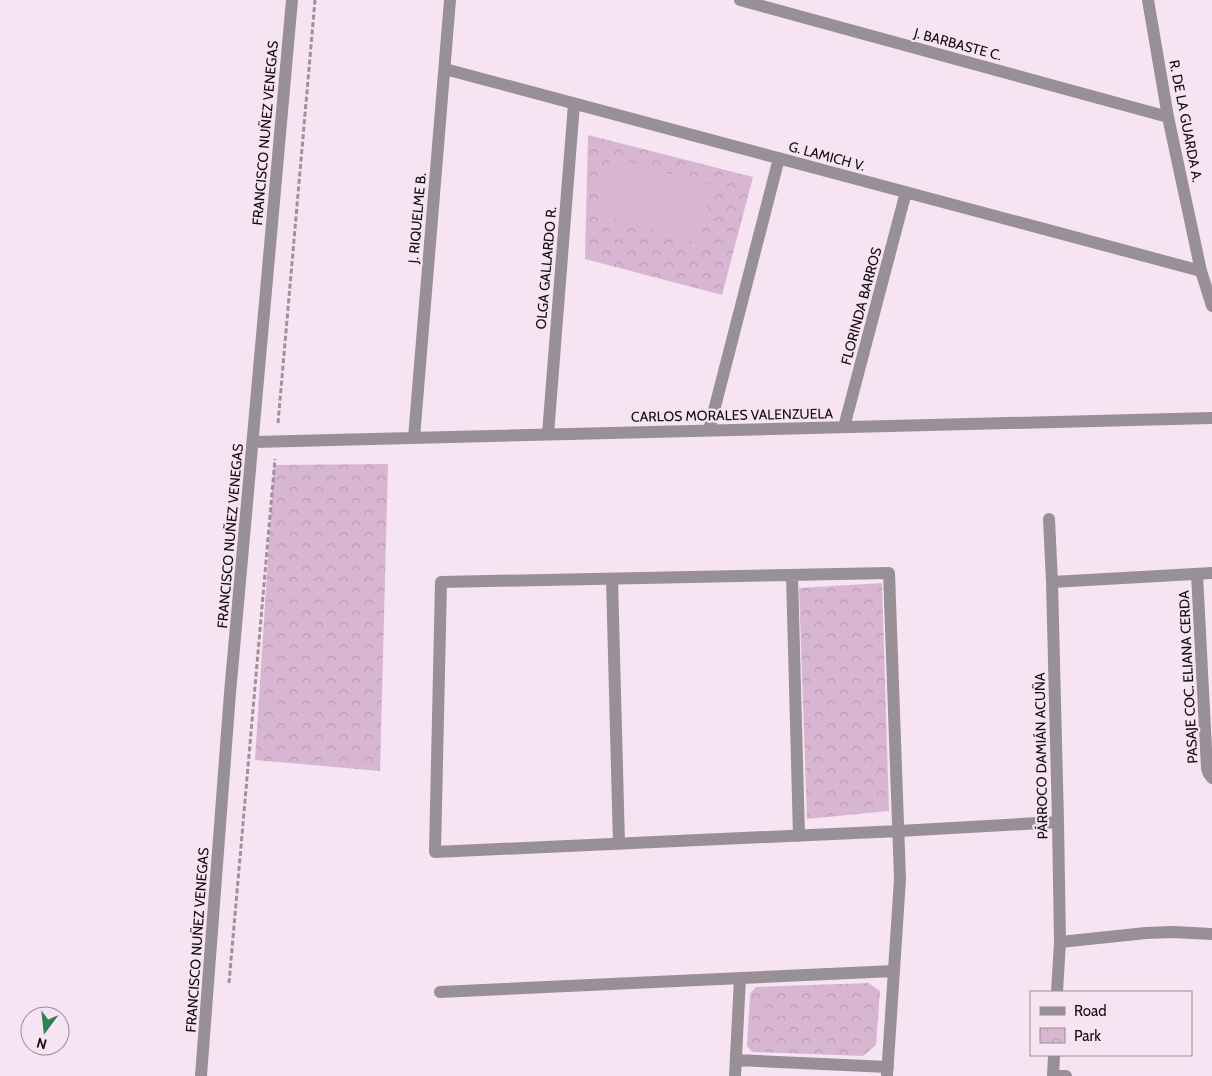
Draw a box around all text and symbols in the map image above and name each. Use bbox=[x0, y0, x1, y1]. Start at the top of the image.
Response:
street label: J. BARBASTE C. bbox=[911, 23, 1004, 64]
street label: FRANCISCO NUÑEZ VENEGAS bbox=[248, 40, 282, 226]
street label: R. DE LA GUARDA A. bbox=[1165, 58, 1207, 184]
street label: G. LAMICH V. bbox=[787, 137, 867, 175]
street label: J. RIQUELME B. bbox=[404, 172, 430, 265]
street label: OLGA GALLARDO R. bbox=[532, 206, 560, 330]
street label: FLORINDA BARROS bbox=[837, 245, 885, 367]
street label: CARLOS MORALES VALENZUELA bbox=[631, 404, 834, 426]
street label: FRANCISCO NUÑEZ VENEGAS bbox=[213, 443, 247, 629]
street label: PASAJE COC. ELIANA CERDA bbox=[1174, 590, 1202, 764]
street label: PÁRROCO DAMIÁN ACUÑA bbox=[1031, 672, 1051, 840]
street label: FRANCISCO NUÑEZ VENEGAS bbox=[182, 847, 212, 1033]
legend bbox=[1030, 991, 1192, 1056]
text: Road bbox=[1074, 1002, 1107, 1020]
north arrow bbox=[20, 1006, 70, 1056]
text: Park bbox=[1074, 1027, 1101, 1045]
text: N bbox=[35, 1034, 49, 1054]

